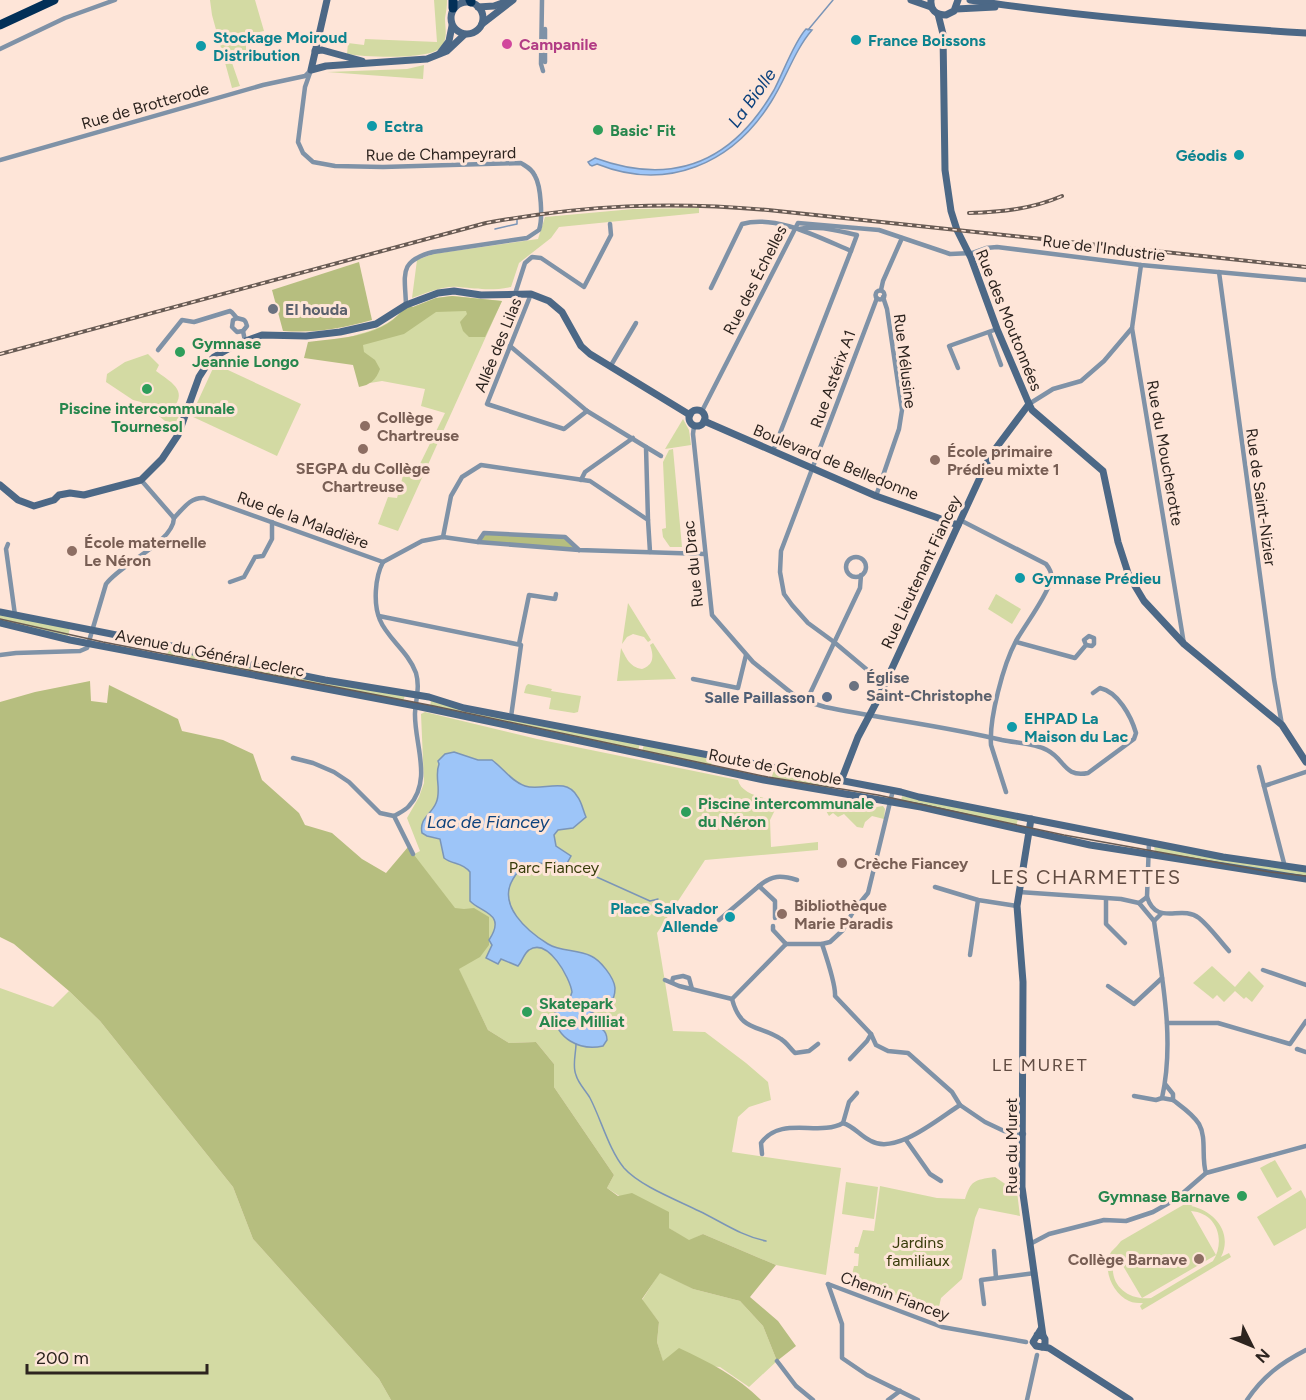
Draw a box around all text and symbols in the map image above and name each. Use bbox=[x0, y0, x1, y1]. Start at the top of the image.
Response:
place label: Stockage Moiroud Distribution bbox=[213, 28, 347, 65]
place label: France Boissons bbox=[868, 31, 986, 50]
marker: France Boissons bbox=[849, 33, 863, 47]
place label: Campanile bbox=[519, 35, 597, 54]
marker: Campanile bbox=[500, 37, 514, 51]
marker: Stockage Moiroud Distribution bbox=[194, 39, 208, 53]
water label: La Biolle bbox=[723, 64, 781, 132]
street label: Rue de Brotterode bbox=[79, 79, 211, 133]
place label: Ectra bbox=[384, 117, 423, 136]
marker: Ectra bbox=[365, 119, 379, 133]
place label: Basic' Fit bbox=[610, 121, 676, 140]
marker: Basic' Fit bbox=[591, 123, 605, 137]
street label: Rue de Champeyrard bbox=[366, 143, 516, 165]
place label: Géodis bbox=[1176, 146, 1228, 165]
marker: Géodis bbox=[1232, 148, 1246, 162]
street label: Rue des Échelles bbox=[719, 222, 791, 338]
street label: Rue de l'Industrie bbox=[1042, 231, 1167, 265]
street label: Rue des Moutonnées bbox=[972, 246, 1046, 394]
street label: Allée des Lilas bbox=[470, 295, 526, 395]
place label: El houda bbox=[285, 300, 348, 319]
marker: El houda bbox=[266, 302, 280, 316]
street label: Rue Mélusine bbox=[890, 313, 920, 410]
street label: Rue Astérix A1 bbox=[806, 327, 860, 431]
place label: Gymnase Jeannie Longo bbox=[192, 334, 299, 371]
marker: Gymnase Jeannie Longo bbox=[173, 345, 187, 359]
street label: Rue du Moucherotte bbox=[1143, 379, 1187, 528]
marker: Piscine intercommunale Tournesol bbox=[140, 382, 154, 396]
place label: Piscine intercommunale Tournesol bbox=[59, 399, 235, 436]
place label: Collège Chartreuse bbox=[377, 408, 459, 445]
marker: Collège Chartreuse bbox=[358, 419, 372, 433]
street label: Boulevard de Belledonne bbox=[751, 420, 922, 504]
street label: Rue de Saint-Nizier bbox=[1242, 427, 1280, 568]
marker: SEGPA du Collège Chartreuse bbox=[356, 442, 370, 456]
place label: École primaire Prédieu mixte 1 bbox=[947, 442, 1060, 479]
marker: École primaire Prédieu mixte 1 bbox=[928, 453, 942, 467]
place label: SEGPA du Collège Chartreuse bbox=[296, 459, 430, 496]
street label: Rue de la Maladière bbox=[235, 487, 372, 553]
street label: Rue Lieutenant Fiancey bbox=[877, 492, 965, 652]
street label: Rue du Drac bbox=[679, 519, 707, 608]
place label: École maternelle Le Néron bbox=[84, 533, 207, 570]
marker: École maternelle Le Néron bbox=[65, 544, 79, 558]
place label: Gymnase Prédieu bbox=[1032, 569, 1161, 588]
marker: Gymnase Prédieu bbox=[1013, 571, 1027, 585]
street label: Avenue du Général Leclerc bbox=[114, 625, 306, 681]
place label: Église Saint-Christophe bbox=[866, 668, 992, 705]
marker: Église Saint-Christophe bbox=[847, 679, 861, 693]
place label: Salle Paillasson bbox=[704, 688, 815, 707]
marker: Salle Paillasson bbox=[820, 690, 834, 704]
place label: EHPAD La Maison du Lac bbox=[1024, 709, 1129, 746]
marker: EHPAD La Maison du Lac bbox=[1005, 720, 1019, 734]
street label: Route de Grenoble bbox=[707, 745, 843, 789]
place label: Piscine intercommunale du Néron bbox=[698, 794, 874, 831]
marker: Piscine intercommunale du Néron bbox=[679, 805, 693, 819]
water label: Lac de Fiancey bbox=[427, 811, 551, 833]
place label: Crèche Fiancey bbox=[854, 854, 969, 873]
marker: Crèche Fiancey bbox=[835, 856, 849, 870]
park label: Parc Fiancey bbox=[509, 858, 600, 877]
district label: LES CHARMETTES bbox=[991, 865, 1181, 889]
place label: Bibliothèque Marie Paradis bbox=[794, 896, 893, 933]
place label: Place Salvador Allende bbox=[610, 899, 718, 936]
marker: Bibliothèque Marie Paradis bbox=[775, 907, 789, 921]
marker: Place Salvador Allende bbox=[723, 910, 737, 924]
place label: Skatepark Alice Milliat bbox=[539, 994, 625, 1031]
marker: Skatepark Alice Milliat bbox=[520, 1005, 534, 1019]
district label: LE MURET bbox=[992, 1054, 1088, 1076]
street label: Rue du Muret bbox=[1002, 1098, 1021, 1194]
place label: Gymnase Barnave bbox=[1098, 1187, 1230, 1206]
marker: Gymnase Barnave bbox=[1235, 1189, 1249, 1203]
park label: Jardins familiaux bbox=[886, 1233, 950, 1270]
place label: Collège Barnave bbox=[1068, 1250, 1187, 1269]
marker: Collège Barnave bbox=[1192, 1252, 1206, 1266]
street label: Chemin Fiancey bbox=[838, 1267, 953, 1325]
north arrow bbox=[1222, 1316, 1282, 1376]
scale bar bbox=[27, 1337, 207, 1375]
text: N bbox=[1251, 1345, 1274, 1367]
text: 200 m bbox=[36, 1347, 89, 1369]

